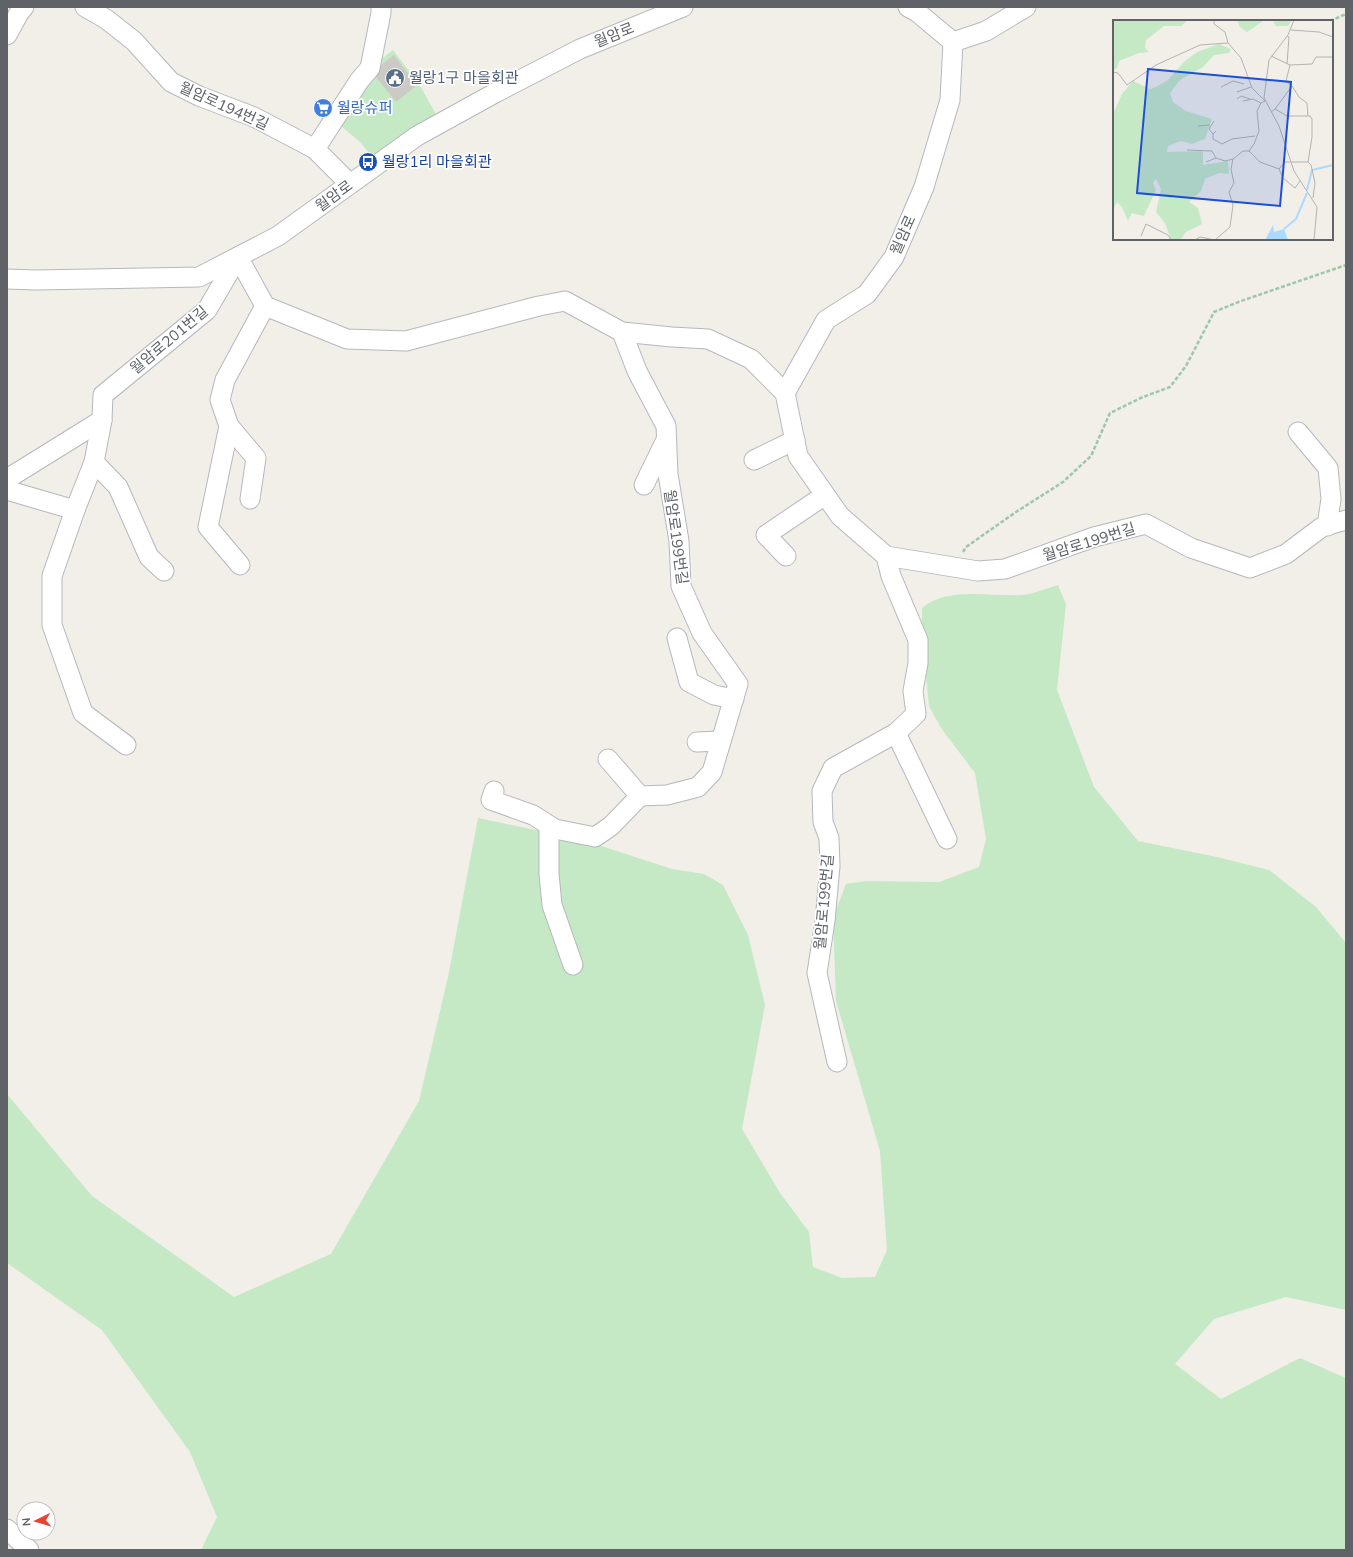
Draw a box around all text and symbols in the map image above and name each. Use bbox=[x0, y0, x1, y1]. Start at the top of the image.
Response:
street label: 월암로 bbox=[591, 18, 637, 51]
inset map bbox=[1113, 20, 1333, 240]
public building icon: 월랑1구 마을회관 bbox=[384, 67, 406, 89]
place label: 월랑1구 마을회관 bbox=[409, 68, 519, 87]
street label: 월암로194번길 bbox=[176, 77, 272, 134]
supermarket icon: 월랑슈퍼 bbox=[312, 97, 334, 119]
place label: 월랑슈퍼 bbox=[337, 98, 392, 117]
bus stop icon: 월랑1리 마을회관 bbox=[357, 151, 379, 173]
place label: 월랑1리 마을회관 bbox=[382, 152, 492, 171]
street label: 월암로 bbox=[311, 176, 356, 215]
street label: 월암로 bbox=[885, 212, 920, 258]
street label: 월암로201번길 bbox=[126, 301, 212, 378]
street label: 월암로199번길 bbox=[660, 488, 693, 586]
street label: 월암로199번길 bbox=[1040, 518, 1138, 565]
street label: 월암로199번길 bbox=[810, 853, 837, 951]
north arrow bbox=[16, 1501, 56, 1541]
text: N bbox=[19, 1517, 33, 1527]

